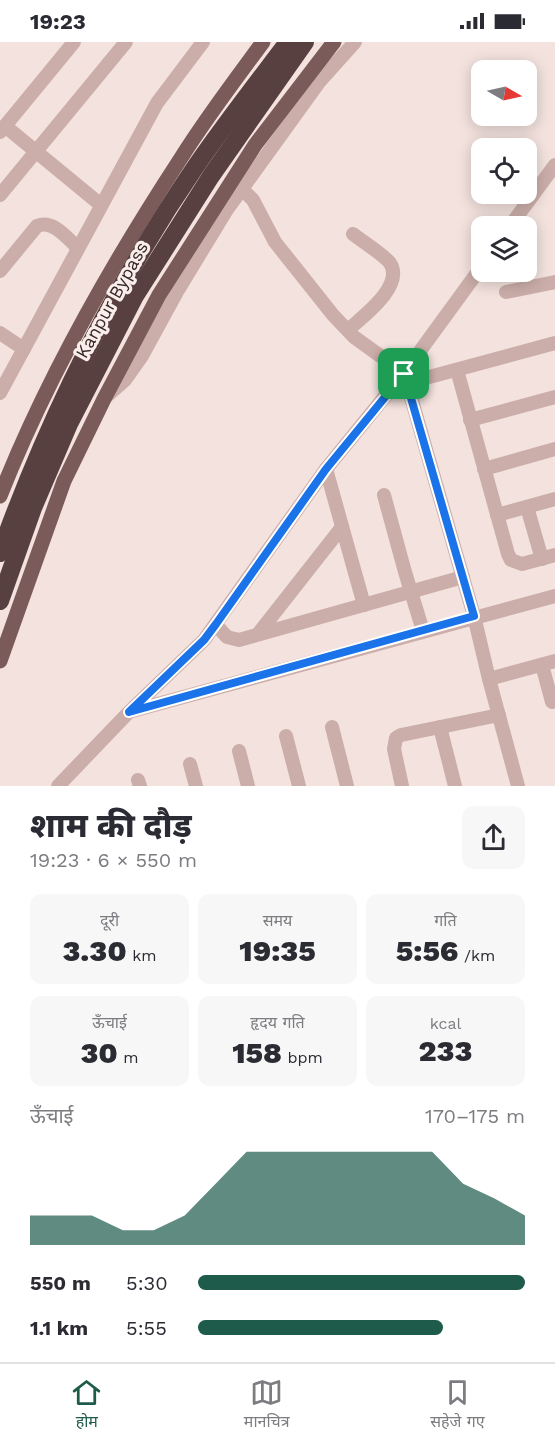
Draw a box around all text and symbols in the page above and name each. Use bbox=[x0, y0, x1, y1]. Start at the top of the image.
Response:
text: 19:23 bbox=[30, 9, 86, 34]
north arrow bbox=[471, 60, 537, 126]
map controls bbox=[471, 60, 537, 282]
button: locate bbox=[471, 138, 537, 204]
button: layers bbox=[471, 216, 537, 282]
street label: Kanpur Bypass bbox=[71, 238, 152, 362]
pin bbox=[378, 348, 429, 399]
icon: arrive bbox=[387, 357, 420, 390]
text: शाम की दौड़ bbox=[30, 806, 192, 845]
button: share bbox=[462, 806, 525, 869]
text: 19:23 · 6 × 550 m bbox=[30, 848, 197, 872]
text: दूरी bbox=[100, 911, 119, 930]
text: समय bbox=[263, 911, 292, 930]
text: गति bbox=[434, 911, 457, 930]
text: 3.30 bbox=[62, 933, 127, 968]
text: 19:35 bbox=[239, 933, 316, 968]
text: 5:56 bbox=[396, 933, 458, 968]
text: km bbox=[127, 946, 157, 965]
text: /km bbox=[458, 946, 495, 965]
text: ऊँचाई bbox=[92, 1013, 127, 1032]
text: हृदय गति bbox=[250, 1013, 305, 1032]
text: kcal bbox=[430, 1014, 461, 1033]
text: 233 bbox=[419, 1033, 472, 1068]
text: 30 bbox=[80, 1035, 118, 1070]
text: 158 bbox=[232, 1035, 282, 1070]
text: m bbox=[118, 1048, 139, 1067]
text: bpm bbox=[282, 1048, 323, 1067]
text: ऊँचाई bbox=[30, 1104, 73, 1128]
text: 170–175 m bbox=[425, 1104, 525, 1128]
text: 550 m bbox=[30, 1271, 91, 1295]
text: 5:30 bbox=[126, 1271, 168, 1295]
text: 1.1 km bbox=[30, 1316, 88, 1340]
text: 5:55 bbox=[126, 1316, 167, 1340]
tab: होम bbox=[70, 1376, 103, 1434]
tab: मानचित्र bbox=[244, 1376, 290, 1434]
tab: सहेजे गए bbox=[430, 1376, 485, 1434]

